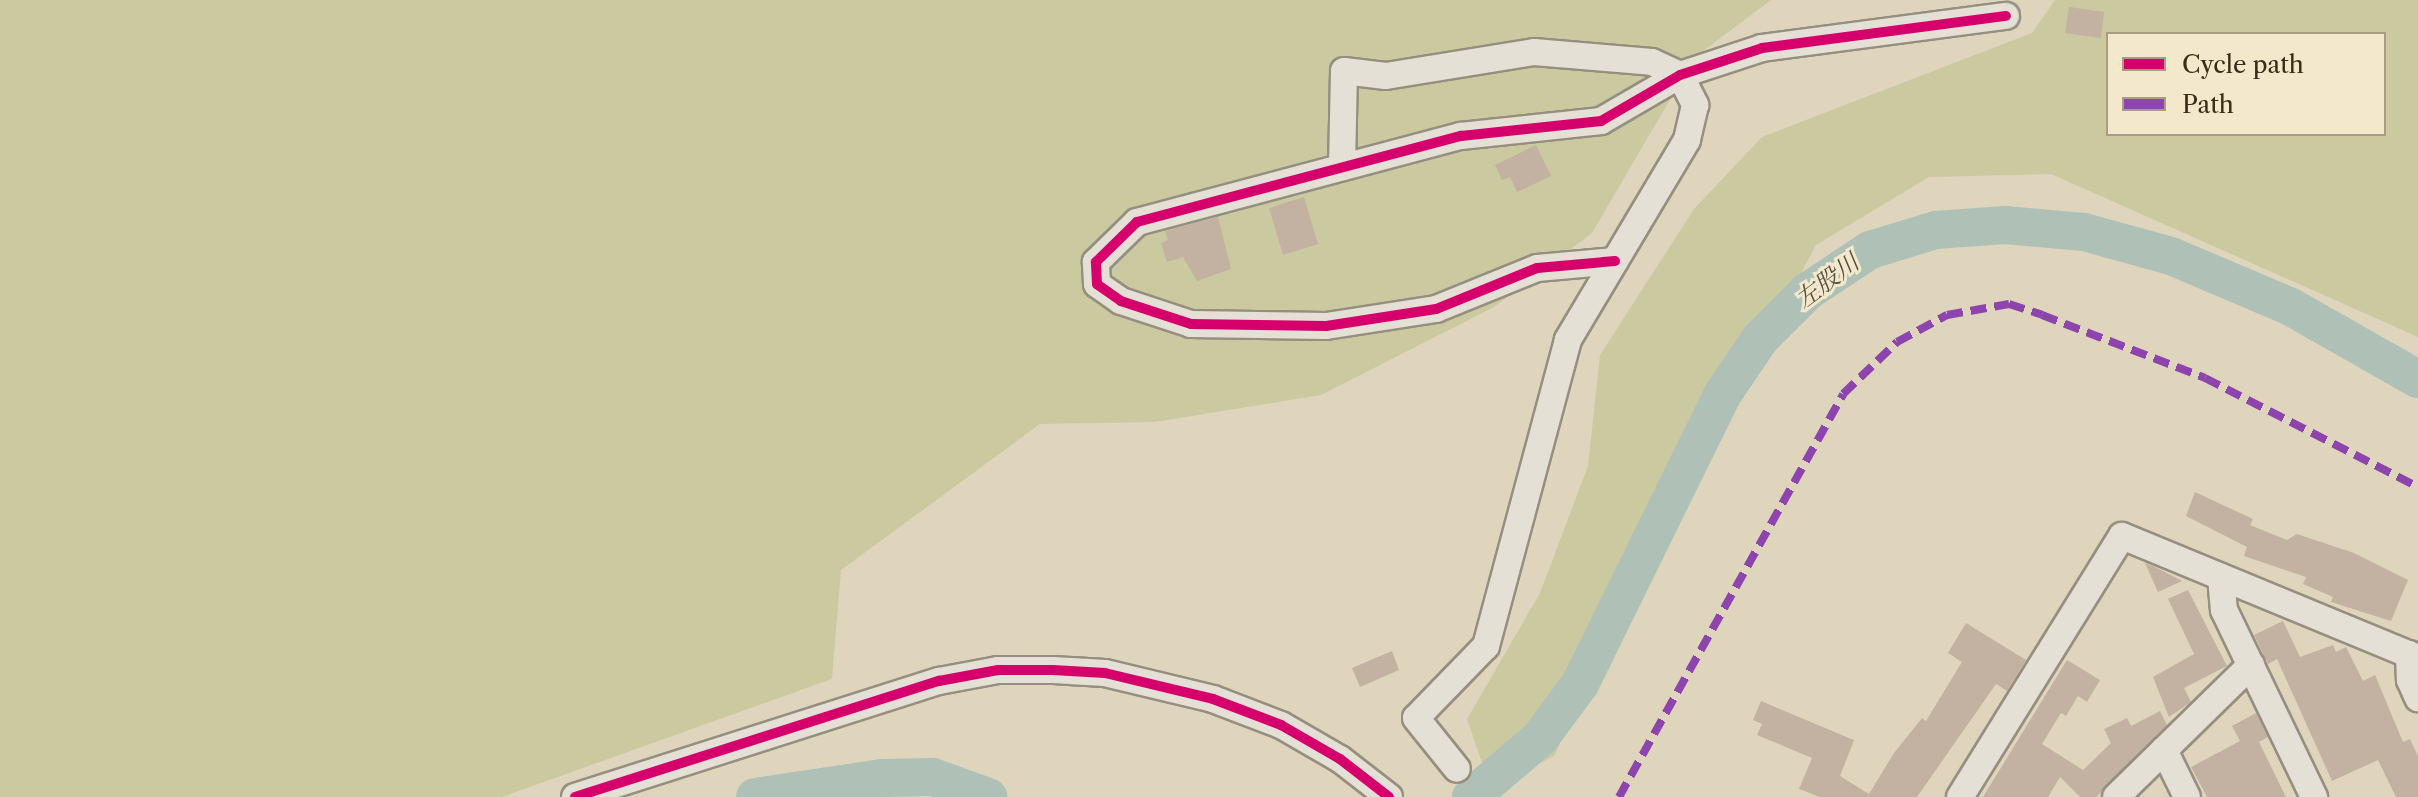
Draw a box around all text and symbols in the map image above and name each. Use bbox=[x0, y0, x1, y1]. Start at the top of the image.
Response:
legend bbox=[2106, 32, 2386, 136]
text: Cycle path bbox=[2182, 50, 2304, 79]
text: Path bbox=[2182, 90, 2234, 119]
water label: 左股川 bbox=[1790, 248, 1864, 314]

